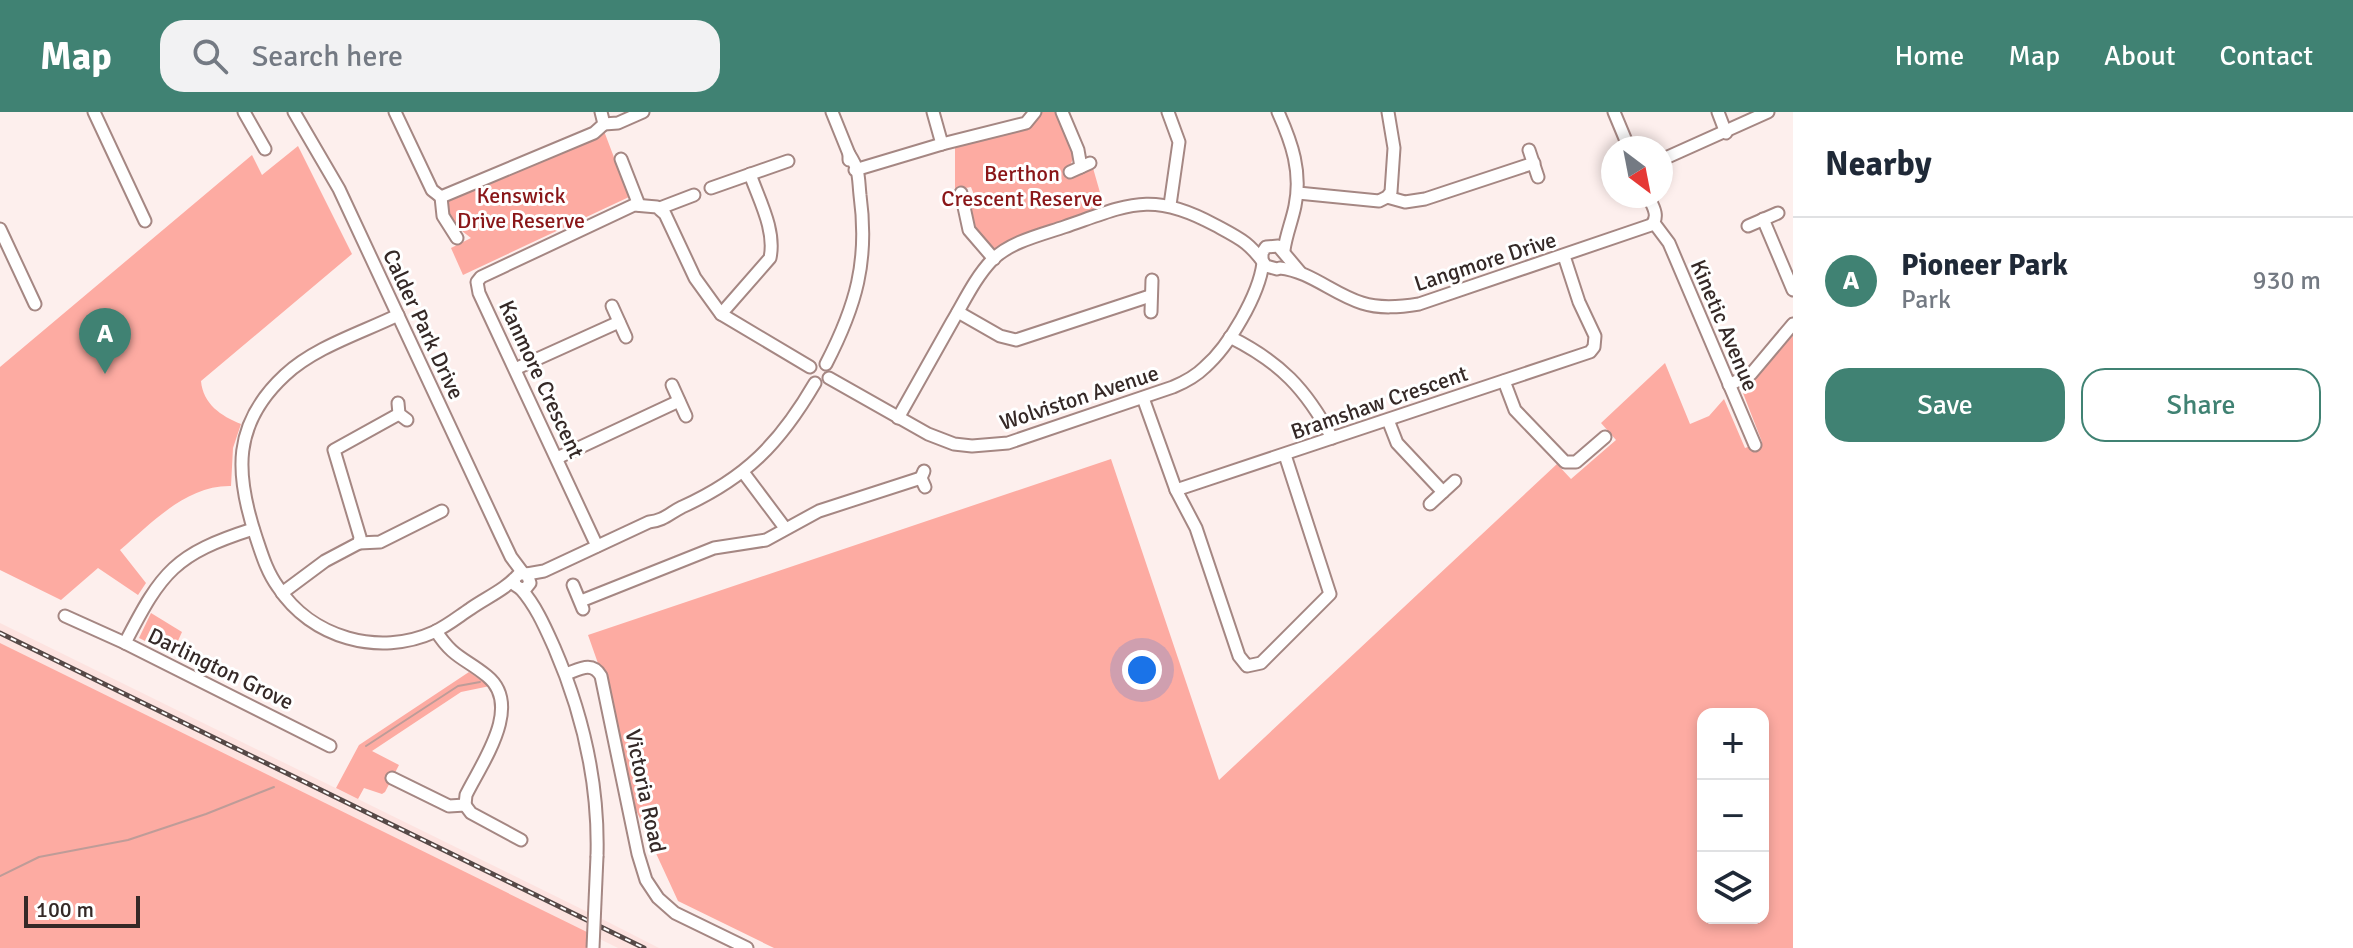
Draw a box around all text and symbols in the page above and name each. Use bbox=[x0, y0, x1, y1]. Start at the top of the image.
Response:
search box bbox=[160, 20, 720, 92]
text: Map bbox=[40, 33, 112, 80]
icon: search bbox=[188, 34, 232, 78]
text: Search here bbox=[252, 38, 403, 75]
text: Home bbox=[1895, 39, 1964, 73]
text: Map bbox=[2008, 39, 2060, 73]
text: About bbox=[2104, 39, 2176, 73]
text: Contact bbox=[2220, 39, 2313, 73]
north arrow bbox=[1601, 136, 1673, 208]
text: Nearby bbox=[1825, 143, 1932, 185]
park label: Berthon Crescent Reserve bbox=[941, 160, 1103, 212]
park label: Kenswick Drive Reserve bbox=[457, 182, 585, 234]
street label: Langmore Drive bbox=[1411, 226, 1560, 297]
street label: Calder Park Drive bbox=[377, 245, 470, 404]
text: Pioneer Park bbox=[1901, 247, 2068, 284]
street label: Kinetic Avenue bbox=[1685, 256, 1764, 395]
text: A bbox=[1843, 265, 1859, 297]
text: 930 m bbox=[2252, 265, 2321, 297]
text: Park bbox=[1901, 284, 1951, 316]
street label: Kanmore Crescent bbox=[493, 296, 590, 463]
pin: A bbox=[79, 308, 131, 374]
street label: Wolviston Avenue bbox=[996, 359, 1162, 436]
street label: Bramshaw Crescent bbox=[1287, 359, 1472, 445]
button: Save bbox=[1825, 368, 2065, 442]
button: Share bbox=[2081, 368, 2321, 442]
street label: Darlington Grove bbox=[143, 622, 298, 715]
your location bbox=[1122, 650, 1162, 690]
map controls bbox=[1697, 708, 1769, 924]
button: + bbox=[1697, 708, 1769, 780]
street label: Victoria Road bbox=[619, 727, 672, 855]
button: − bbox=[1697, 780, 1769, 852]
button: layers bbox=[1697, 852, 1769, 924]
scale bar bbox=[24, 892, 140, 928]
text: 100 m bbox=[36, 896, 94, 923]

